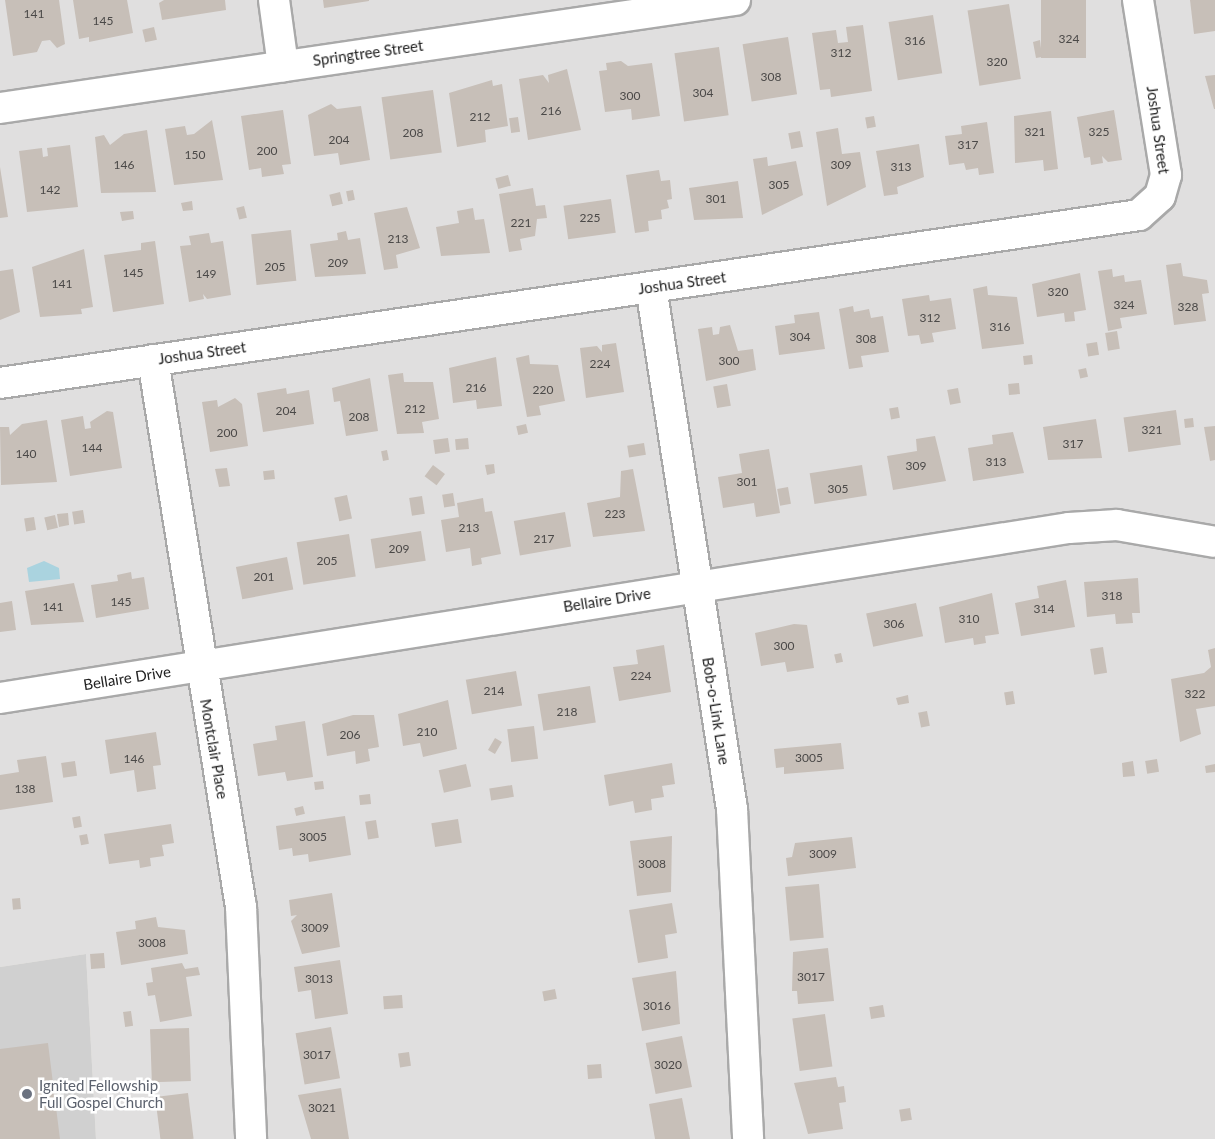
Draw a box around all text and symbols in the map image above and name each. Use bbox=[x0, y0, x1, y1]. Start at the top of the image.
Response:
house number: 141 bbox=[24, 7, 44, 21]
house number: 145 bbox=[93, 14, 113, 28]
house number: 324 bbox=[1059, 32, 1079, 46]
house number: 316 bbox=[905, 34, 925, 48]
street label: Springtree Street bbox=[312, 36, 424, 70]
house number: 312 bbox=[831, 46, 851, 60]
house number: 320 bbox=[987, 55, 1007, 69]
house number: 308 bbox=[761, 70, 781, 84]
street label: Joshua Street bbox=[1143, 85, 1173, 175]
house number: 304 bbox=[693, 86, 713, 100]
house number: 300 bbox=[620, 89, 640, 103]
house number: 216 bbox=[541, 104, 561, 118]
house number: 212 bbox=[470, 110, 490, 124]
house number: 321 bbox=[1025, 125, 1045, 139]
house number: 325 bbox=[1089, 125, 1109, 139]
house number: 208 bbox=[403, 126, 423, 140]
house number: 204 bbox=[329, 133, 349, 147]
house number: 317 bbox=[958, 138, 978, 152]
house number: 200 bbox=[257, 144, 277, 158]
house number: 150 bbox=[185, 148, 205, 162]
house number: 146 bbox=[114, 158, 134, 172]
house number: 309 bbox=[831, 158, 851, 172]
house number: 313 bbox=[891, 160, 911, 174]
house number: 305 bbox=[769, 178, 789, 192]
house number: 142 bbox=[40, 183, 60, 197]
house number: 301 bbox=[706, 192, 726, 206]
house number: 225 bbox=[580, 211, 600, 225]
house number: 221 bbox=[511, 216, 531, 230]
house number: 213 bbox=[388, 232, 408, 246]
house number: 209 bbox=[328, 256, 348, 270]
house number: 205 bbox=[265, 260, 285, 274]
house number: 145 bbox=[123, 266, 143, 280]
house number: 149 bbox=[196, 267, 216, 281]
street label: Joshua Street bbox=[637, 268, 727, 298]
house number: 141 bbox=[52, 277, 72, 291]
house number: 320 bbox=[1048, 285, 1068, 299]
house number: 324 bbox=[1114, 298, 1134, 312]
house number: 328 bbox=[1178, 300, 1198, 314]
house number: 312 bbox=[920, 311, 940, 325]
house number: 316 bbox=[990, 320, 1010, 334]
house number: 304 bbox=[790, 330, 810, 344]
house number: 308 bbox=[856, 332, 876, 346]
street label: Joshua Street bbox=[157, 338, 247, 368]
house number: 300 bbox=[719, 354, 739, 368]
house number: 224 bbox=[590, 357, 610, 371]
house number: 216 bbox=[466, 381, 486, 395]
house number: 220 bbox=[533, 383, 553, 397]
house number: 212 bbox=[405, 402, 425, 416]
house number: 204 bbox=[276, 404, 296, 418]
house number: 208 bbox=[349, 410, 369, 424]
house number: 321 bbox=[1142, 423, 1162, 437]
house number: 200 bbox=[217, 426, 237, 440]
house number: 317 bbox=[1063, 437, 1083, 451]
house number: 144 bbox=[82, 441, 102, 455]
house number: 140 bbox=[16, 447, 36, 461]
house number: 313 bbox=[986, 455, 1006, 469]
house number: 309 bbox=[906, 459, 926, 473]
house number: 301 bbox=[737, 475, 757, 489]
house number: 305 bbox=[828, 482, 848, 496]
house number: 223 bbox=[605, 507, 625, 521]
house number: 213 bbox=[459, 521, 479, 535]
house number: 217 bbox=[534, 532, 554, 546]
house number: 209 bbox=[389, 542, 409, 556]
house number: 205 bbox=[317, 554, 337, 568]
house number: 201 bbox=[254, 570, 274, 584]
street label: Bellaire Drive bbox=[562, 584, 652, 616]
house number: 318 bbox=[1102, 589, 1122, 603]
house number: 145 bbox=[111, 595, 131, 609]
house number: 141 bbox=[43, 600, 63, 614]
house number: 314 bbox=[1034, 602, 1054, 616]
house number: 310 bbox=[959, 612, 979, 626]
house number: 306 bbox=[884, 617, 904, 631]
house number: 300 bbox=[774, 639, 794, 653]
street label: Bob-o-Link Lane bbox=[699, 656, 733, 766]
street label: Bellaire Drive bbox=[82, 662, 172, 694]
house number: 224 bbox=[631, 669, 651, 683]
house number: 214 bbox=[484, 684, 504, 698]
house number: 322 bbox=[1185, 687, 1205, 701]
street label: Montclair Place bbox=[196, 697, 232, 801]
house number: 218 bbox=[557, 705, 577, 719]
house number: 210 bbox=[417, 725, 437, 739]
house number: 206 bbox=[340, 728, 360, 742]
house number: 3005 bbox=[795, 751, 823, 765]
house number: 146 bbox=[124, 752, 144, 766]
house number: 138 bbox=[15, 782, 35, 796]
house number: 3005 bbox=[299, 830, 327, 844]
house number: 3009 bbox=[809, 847, 837, 861]
house number: 3008 bbox=[638, 857, 666, 871]
house number: 3009 bbox=[301, 921, 329, 935]
house number: 3008 bbox=[138, 936, 166, 950]
house number: 3017 bbox=[797, 970, 825, 984]
house number: 3013 bbox=[305, 972, 333, 986]
house number: 3016 bbox=[643, 999, 671, 1013]
house number: 3017 bbox=[303, 1048, 331, 1062]
house number: 3020 bbox=[654, 1058, 682, 1072]
place label: Ignited Fellowship Full Gospel Church bbox=[39, 1076, 163, 1111]
marker: Ignited Fellowship Full Gospel Church bbox=[20, 1087, 34, 1101]
house number: 3021 bbox=[308, 1101, 336, 1115]

